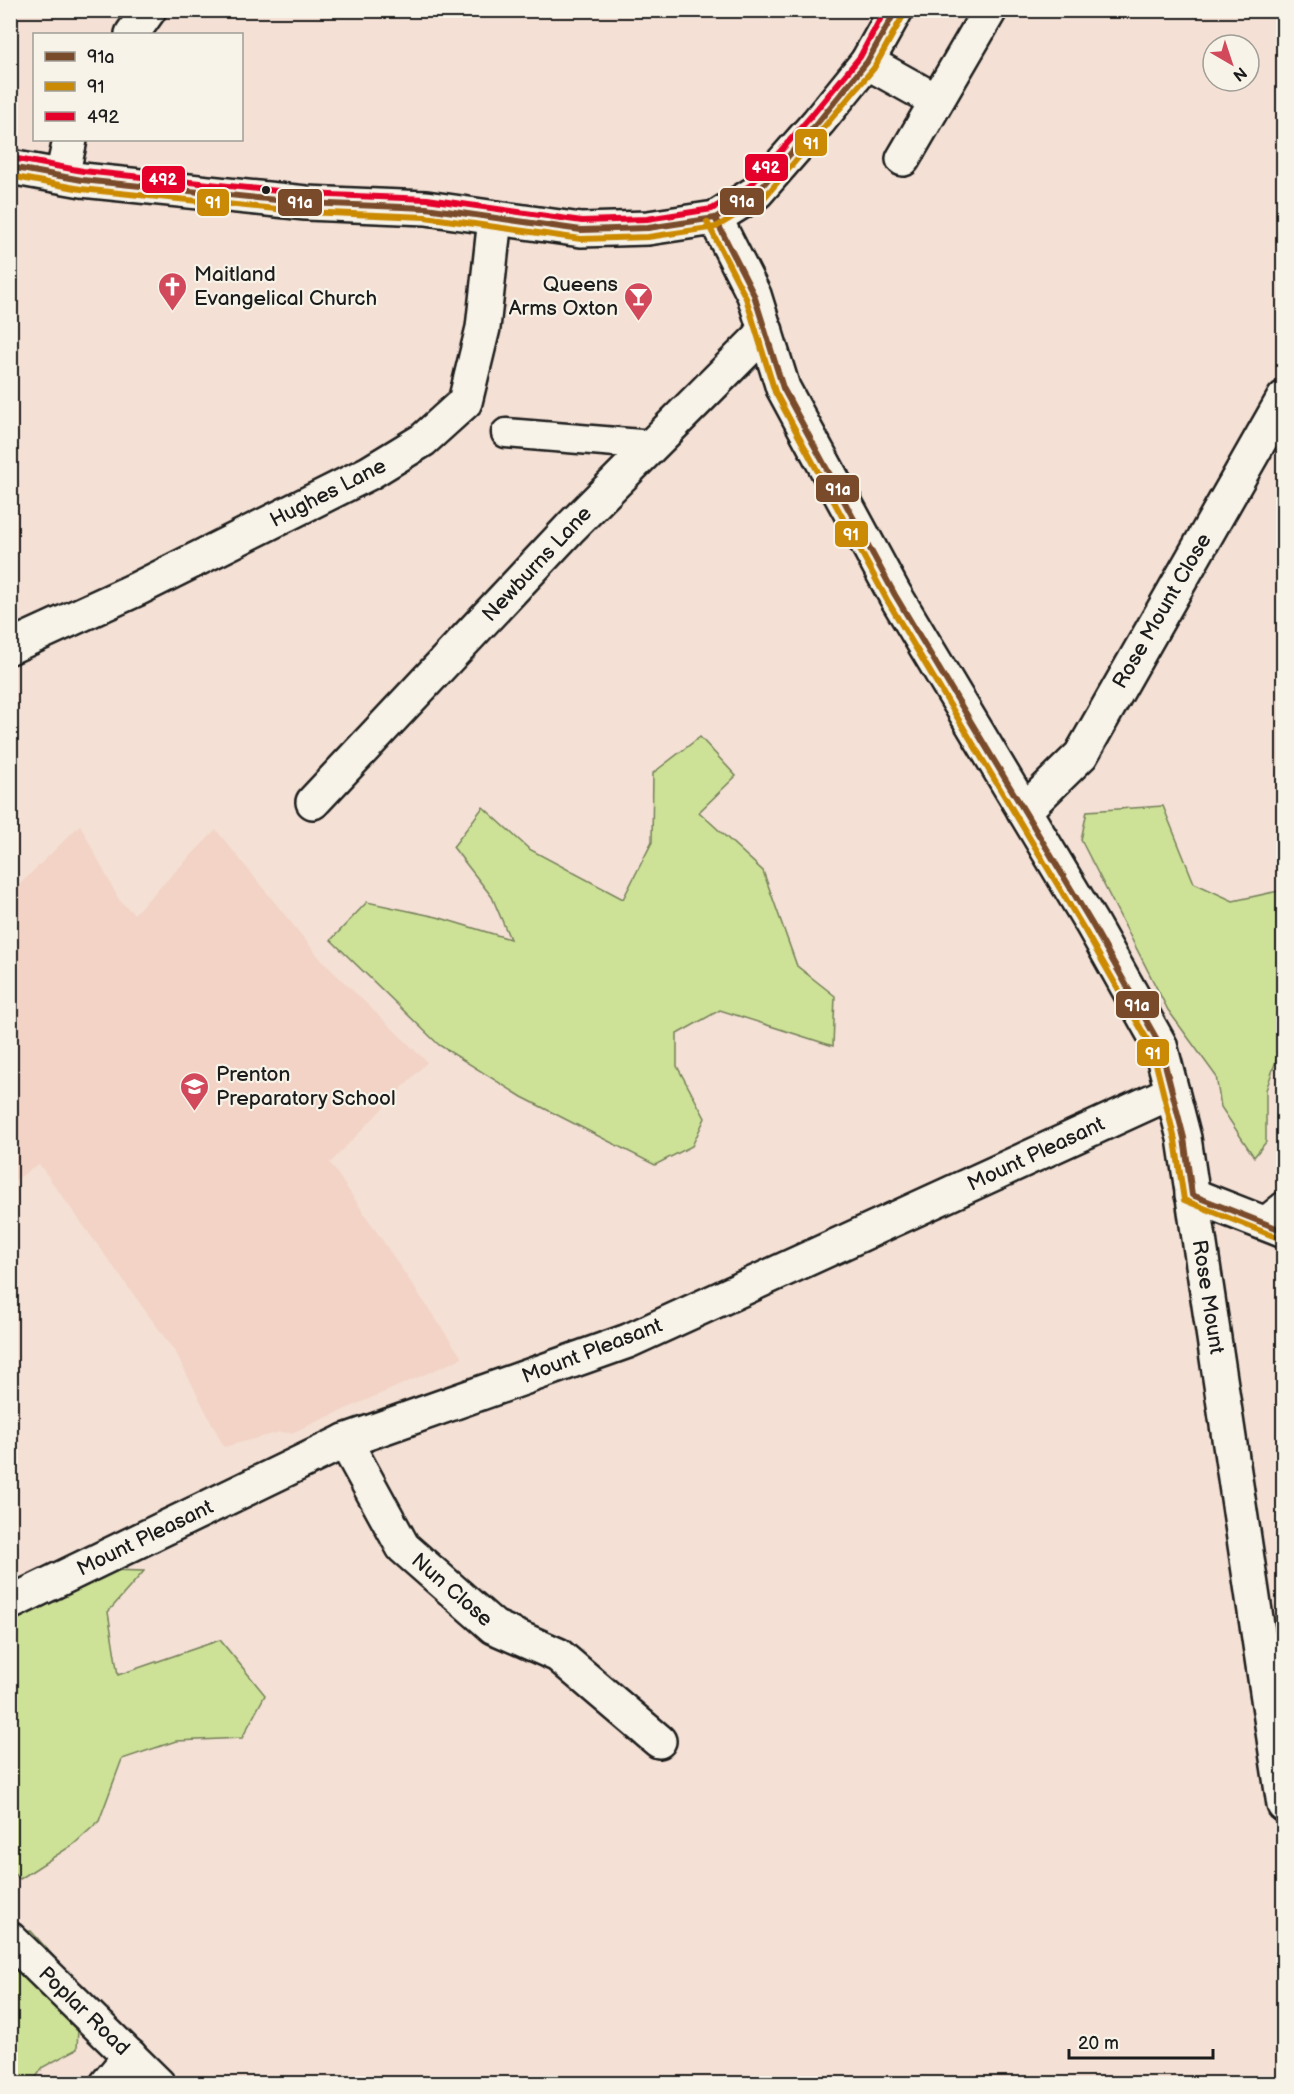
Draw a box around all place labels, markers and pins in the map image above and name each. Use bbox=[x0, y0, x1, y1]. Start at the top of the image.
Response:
unlabelled marker bbox=[260, 184, 272, 196]
place label: Maitland Evangelical Church bbox=[194, 262, 377, 311]
church icon: Maitland Evangelical Church bbox=[157, 270, 189, 312]
place label: Queens Arms Oxton bbox=[509, 272, 618, 321]
bar icon: Queens Arms Oxton bbox=[623, 280, 655, 322]
place label: Prenton Preparatory School bbox=[216, 1062, 396, 1111]
school or university icon: Prenton Preparatory School bbox=[179, 1070, 211, 1112]

